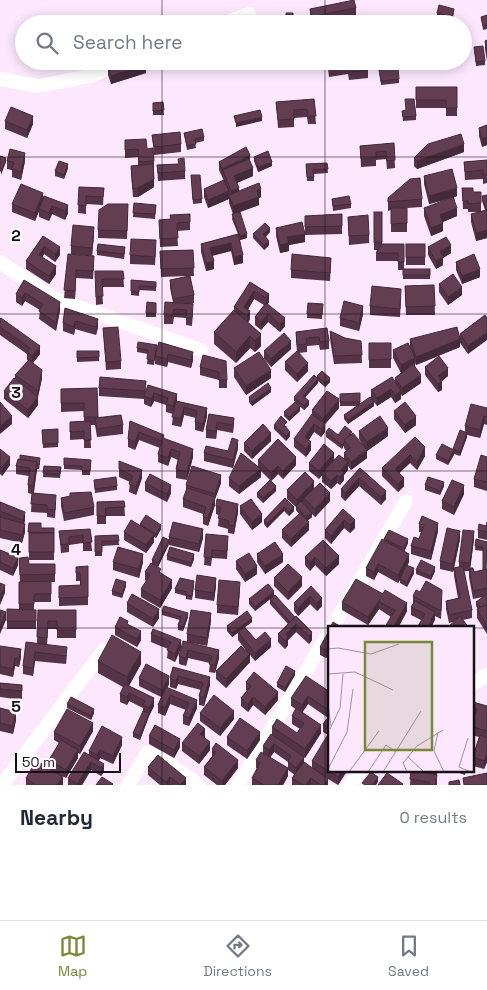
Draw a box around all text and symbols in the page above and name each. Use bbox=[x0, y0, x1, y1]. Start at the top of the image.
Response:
search box bbox=[15, 15, 472, 70]
icon: search bbox=[33, 29, 61, 57]
text: Search here bbox=[73, 30, 183, 55]
text: 2 bbox=[11, 225, 21, 246]
text: 3 bbox=[11, 382, 21, 403]
text: 4 bbox=[11, 539, 21, 560]
inset map bbox=[328, 626, 474, 772]
text: 5 bbox=[11, 696, 21, 717]
scale bar bbox=[15, 750, 121, 773]
text: 50 m bbox=[22, 753, 55, 771]
text: Nearby bbox=[20, 804, 93, 831]
text: 0 results bbox=[399, 807, 467, 828]
tab: Map bbox=[58, 932, 87, 980]
tab: Directions bbox=[203, 932, 272, 980]
tab: Saved bbox=[388, 932, 429, 980]

